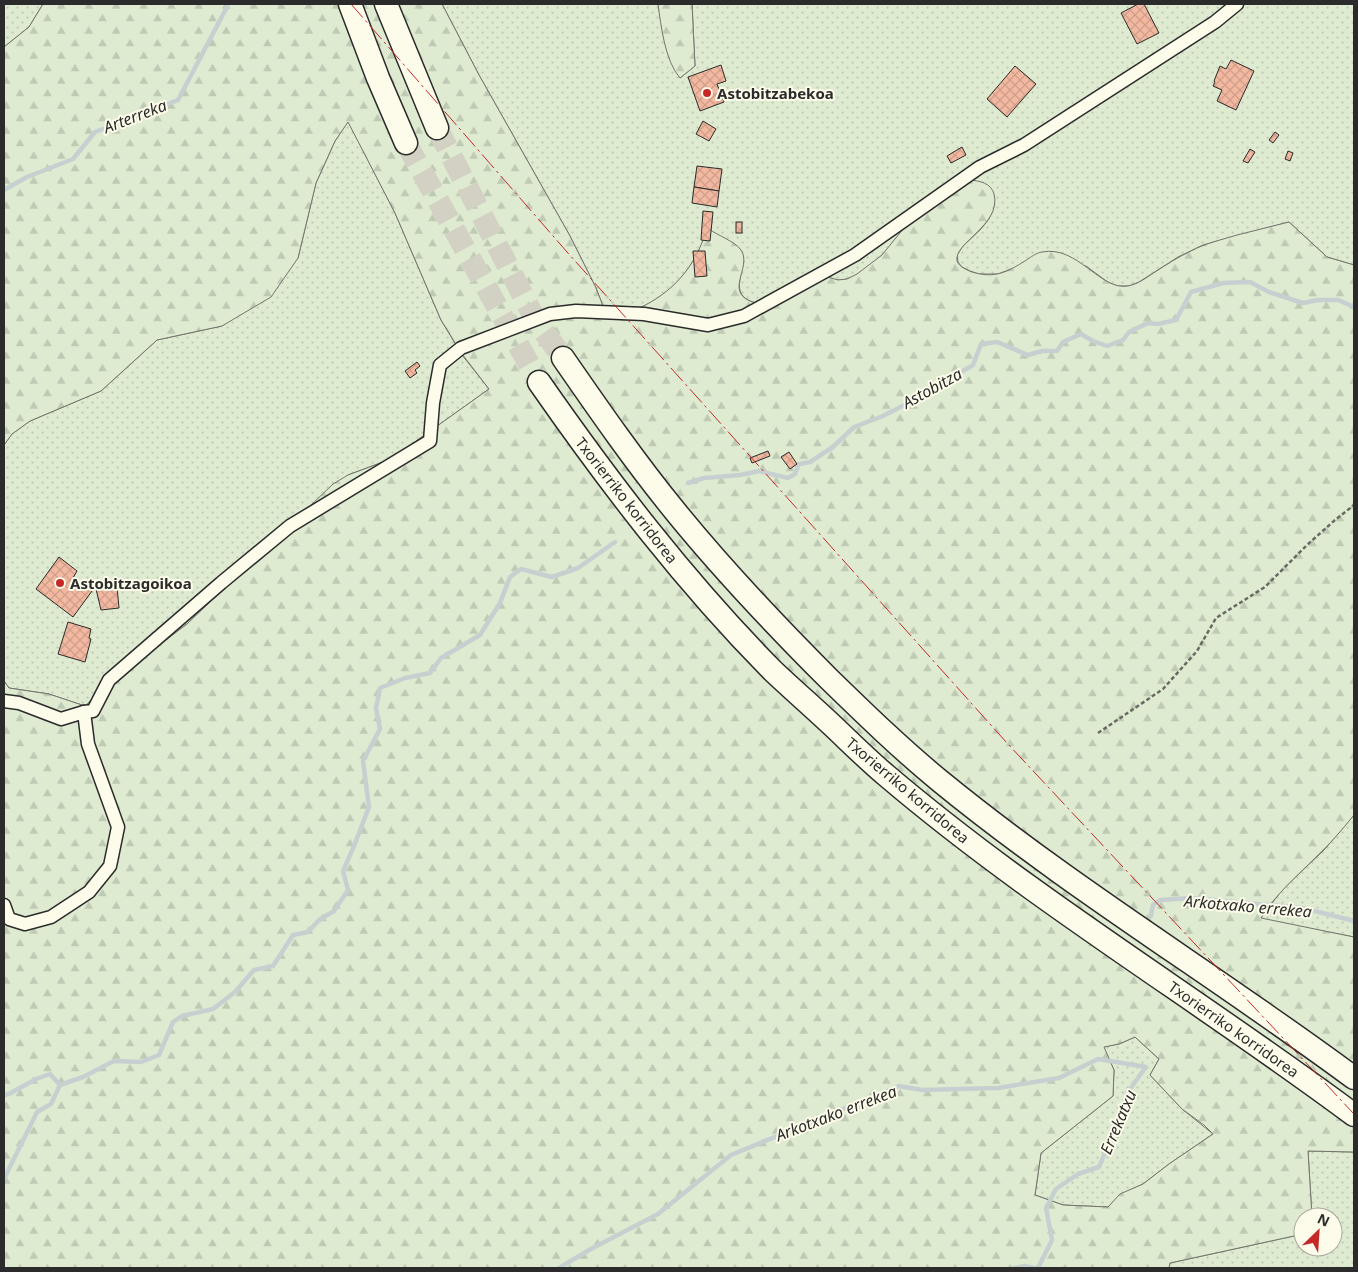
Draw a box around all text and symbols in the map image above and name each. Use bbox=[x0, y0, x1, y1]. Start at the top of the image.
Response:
place label: Astobitzabekoa bbox=[717, 83, 834, 103]
marker: Astobitzabekoa bbox=[701, 87, 713, 99]
water label: Arterreka bbox=[99, 94, 170, 138]
water label: Astobitza bbox=[897, 363, 966, 414]
street label: Txorierriko korridorea bbox=[571, 433, 683, 567]
place label: Astobitzagoikoa bbox=[70, 573, 192, 593]
marker: Astobitzagoikoa bbox=[54, 577, 66, 589]
street label: Txorierriko korridorea bbox=[842, 733, 974, 847]
water label: Arkotxako errekea bbox=[1182, 889, 1313, 923]
street label: Txorierriko korridorea bbox=[1165, 976, 1303, 1082]
water label: Arkotxako errekea bbox=[771, 1080, 900, 1147]
water label: Errekatxu bbox=[1095, 1086, 1141, 1158]
north arrow bbox=[1293, 1207, 1343, 1257]
text: N bbox=[1315, 1209, 1333, 1231]

